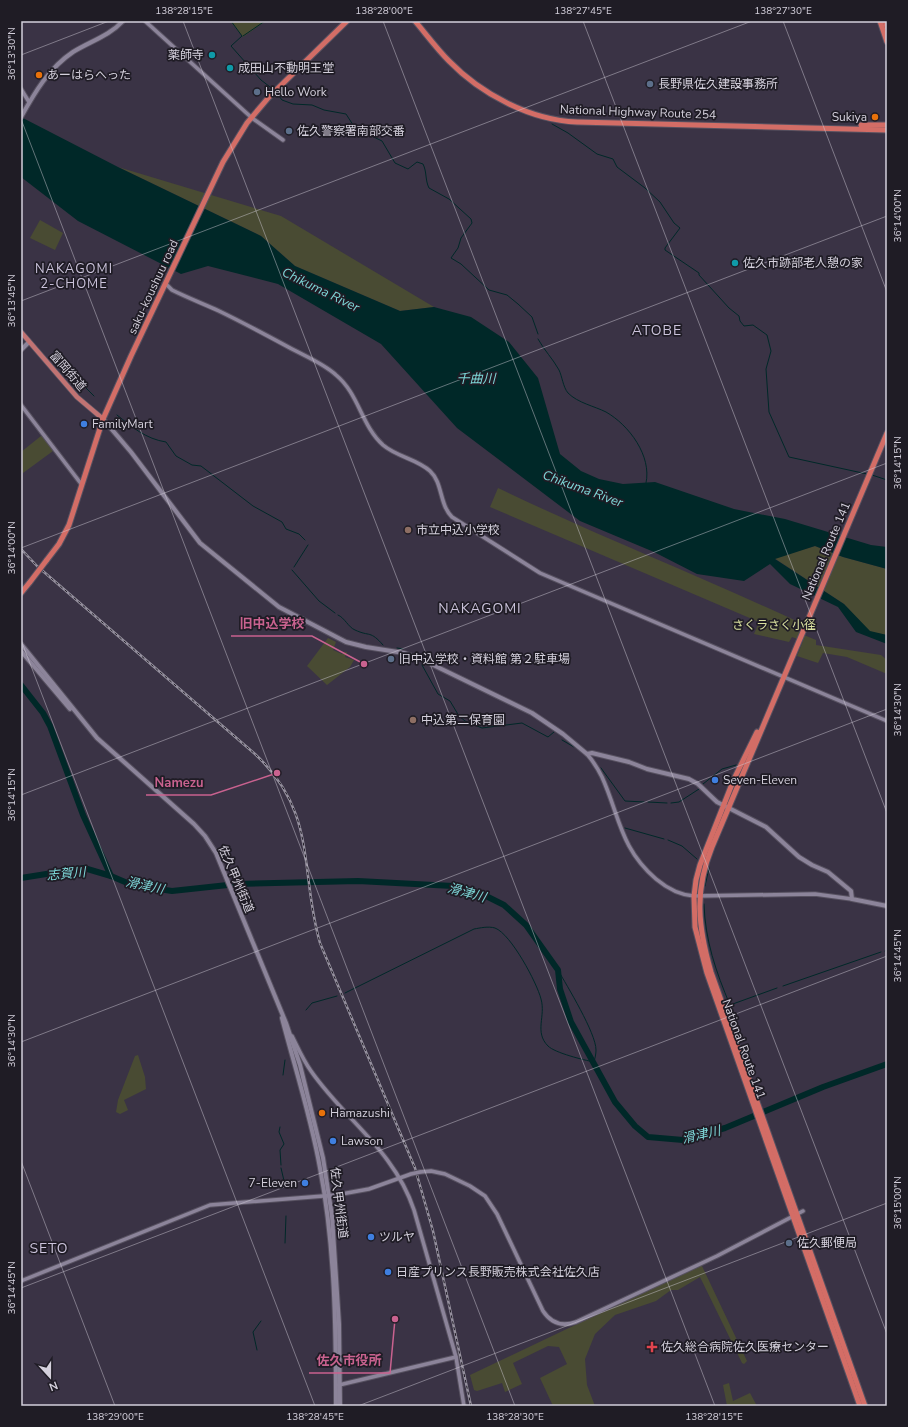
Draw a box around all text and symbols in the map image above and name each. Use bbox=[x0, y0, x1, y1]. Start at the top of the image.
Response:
text: 138°28'15"E bbox=[155, 4, 213, 18]
text: 138°28'00"E bbox=[355, 4, 413, 18]
text: 138°27'45"E bbox=[554, 4, 612, 18]
text: 138°27'30"E bbox=[754, 4, 812, 18]
text: 36°13'30"N bbox=[5, 27, 19, 81]
place label: 薬師寺 bbox=[168, 47, 204, 63]
marker: 薬師寺 bbox=[207, 50, 217, 60]
place label: 成田山不動明王堂 bbox=[238, 60, 334, 76]
marker: 成田山不動明王堂 bbox=[225, 63, 235, 73]
place label: あーはらへった bbox=[47, 67, 131, 83]
marker: あーはらへった bbox=[34, 70, 44, 80]
place label: 長野県佐久建設事務所 bbox=[658, 76, 778, 92]
marker: 長野県佐久建設事務所 bbox=[645, 79, 655, 89]
place label: Hello Work bbox=[265, 84, 328, 100]
marker: Hello Work bbox=[252, 87, 262, 97]
street label: National Highway Route 254 bbox=[560, 101, 716, 123]
place label: Sukiya bbox=[832, 109, 867, 125]
marker: Sukiya bbox=[870, 112, 880, 122]
place label: 佐久警察署南部交番 bbox=[297, 123, 405, 139]
marker: 佐久警察署南部交番 bbox=[284, 126, 294, 136]
text: 36°14'00"N bbox=[891, 189, 905, 243]
street label: saku-koushuu road bbox=[124, 237, 182, 337]
place label: 佐久市跡部老人憩の家 bbox=[743, 255, 863, 271]
marker: 佐久市跡部老人憩の家 bbox=[730, 258, 740, 268]
district label: NAKAGOMI 2-CHOME bbox=[35, 260, 113, 293]
water label: Chikuma River bbox=[279, 263, 363, 317]
text: 36°13'45"N bbox=[5, 274, 19, 328]
district label: ATOBE bbox=[632, 321, 682, 340]
street label: 富岡街道 bbox=[46, 348, 90, 394]
water label: 千曲川 bbox=[456, 370, 497, 388]
place label: FamilyMart bbox=[92, 416, 154, 432]
marker: FamilyMart bbox=[79, 419, 89, 429]
text: 36°14'15"N bbox=[891, 436, 905, 490]
water label: Chikuma River bbox=[540, 466, 626, 512]
street label: National Route 141 bbox=[798, 499, 854, 603]
text: 36°14'00"N bbox=[5, 521, 19, 575]
place label: 市立中込小学校 bbox=[416, 522, 500, 538]
marker: 市立中込小学校 bbox=[403, 525, 413, 535]
district label: NAKAGOMI bbox=[438, 599, 522, 618]
callout: 旧中込学校 bbox=[231, 611, 312, 636]
text: 旧中込学校 bbox=[239, 615, 305, 633]
park label: さくラさく小径 bbox=[732, 617, 816, 633]
place label: 旧中込学校・資料館 第２駐車場 bbox=[399, 651, 570, 667]
marker: 旧中込学校・資料館 第２駐車場 bbox=[386, 654, 396, 664]
text: 36°14'30"N bbox=[891, 683, 905, 737]
place label: 中込第二保育園 bbox=[421, 712, 505, 728]
marker: 中込第二保育園 bbox=[408, 715, 418, 725]
text: 36°14'15"N bbox=[5, 768, 19, 822]
callout: Namezu bbox=[146, 770, 211, 795]
place label: Seven-Eleven bbox=[723, 772, 797, 788]
text: Namezu bbox=[155, 774, 203, 792]
marker: Seven-Eleven bbox=[710, 775, 720, 785]
street label: 佐久甲州街道 bbox=[215, 843, 257, 915]
water label: 志賀川 bbox=[46, 863, 88, 885]
water label: 滑津川 bbox=[124, 873, 168, 899]
water label: 滑津川 bbox=[446, 879, 490, 907]
text: 36°14'45"N bbox=[891, 929, 905, 983]
street label: National Route 141 bbox=[718, 997, 770, 1101]
text: 36°14'30"N bbox=[5, 1014, 19, 1068]
place label: Hamazushi bbox=[330, 1105, 390, 1121]
marker: Hamazushi bbox=[317, 1108, 327, 1118]
water label: 滑津川 bbox=[680, 1121, 724, 1148]
place label: Lawson bbox=[341, 1133, 383, 1149]
marker: Lawson bbox=[328, 1136, 338, 1146]
street label: 佐久甲州街道 bbox=[327, 1166, 351, 1240]
place label: 7-Eleven bbox=[249, 1175, 297, 1191]
text: 36°15'00"N bbox=[891, 1176, 905, 1230]
marker: 7-Eleven bbox=[300, 1178, 310, 1188]
place label: ツルヤ bbox=[379, 1229, 415, 1245]
marker: ツルヤ bbox=[366, 1232, 376, 1242]
place label: 佐久郵便局 bbox=[797, 1235, 857, 1251]
marker: 佐久郵便局 bbox=[784, 1238, 794, 1248]
district label: SETO bbox=[29, 1239, 69, 1258]
text: 36°14'45"N bbox=[5, 1261, 19, 1315]
place label: 日産プリンス長野販売株式会社佐久店 bbox=[396, 1264, 600, 1280]
marker: 日産プリンス長野販売株式会社佐久店 bbox=[383, 1267, 393, 1277]
place label: 佐久総合病院佐久医療センター bbox=[661, 1339, 829, 1355]
marker: 佐久総合病院佐久医療センター bbox=[646, 1341, 658, 1353]
callout: 佐久市役所 bbox=[309, 1348, 390, 1373]
text: 佐久市役所 bbox=[316, 1352, 382, 1370]
north arrow bbox=[30, 1357, 70, 1397]
text: N bbox=[47, 1377, 60, 1394]
text: 138°29'00"E bbox=[86, 1410, 144, 1424]
text: 138°28'45"E bbox=[286, 1410, 344, 1424]
text: 138°28'30"E bbox=[486, 1410, 544, 1424]
text: 138°28'15"E bbox=[685, 1410, 743, 1424]

